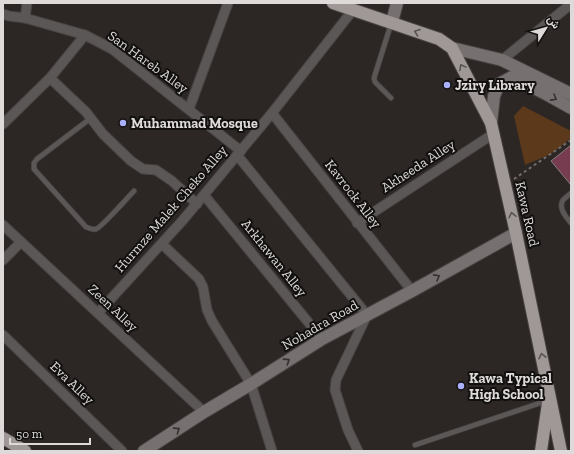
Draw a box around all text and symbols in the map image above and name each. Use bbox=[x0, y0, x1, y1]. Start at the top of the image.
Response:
north arrow bbox=[526, 8, 566, 48]
text: ش bbox=[544, 13, 563, 31]
street label: San Hareb Alley bbox=[104, 27, 192, 97]
one-way arrow bbox=[414, 28, 421, 36]
one-way arrow bbox=[459, 64, 467, 71]
place label: Jziry Library bbox=[455, 77, 535, 94]
marker: Jziry Library bbox=[442, 80, 452, 90]
one-way arrow bbox=[550, 94, 557, 101]
place label: Muhammad Mosque bbox=[131, 115, 258, 132]
marker: Muhammad Mosque bbox=[118, 118, 128, 128]
street label: Akheeda Alley bbox=[378, 135, 459, 196]
street label: Hurmze Malek Cheko Alley bbox=[111, 141, 231, 276]
street label: Kavrock Alley bbox=[321, 156, 386, 232]
street label: Kawa Road bbox=[511, 180, 543, 248]
one-way arrow bbox=[509, 212, 517, 219]
street label: Arkhawan Alley bbox=[238, 216, 311, 301]
one-way arrow bbox=[433, 275, 440, 282]
street label: Zeen Alley bbox=[85, 281, 142, 336]
street label: Nohadra Road bbox=[279, 296, 362, 354]
one-way arrow bbox=[538, 353, 546, 359]
street label: Eva Alley bbox=[46, 358, 98, 409]
one-way arrow bbox=[283, 358, 290, 366]
place label: Kawa Typical High School bbox=[469, 370, 552, 403]
marker: Kawa Typical High School bbox=[456, 381, 466, 391]
scale bar bbox=[10, 420, 90, 446]
text: 50 m bbox=[16, 427, 43, 441]
one-way arrow bbox=[172, 428, 179, 435]

